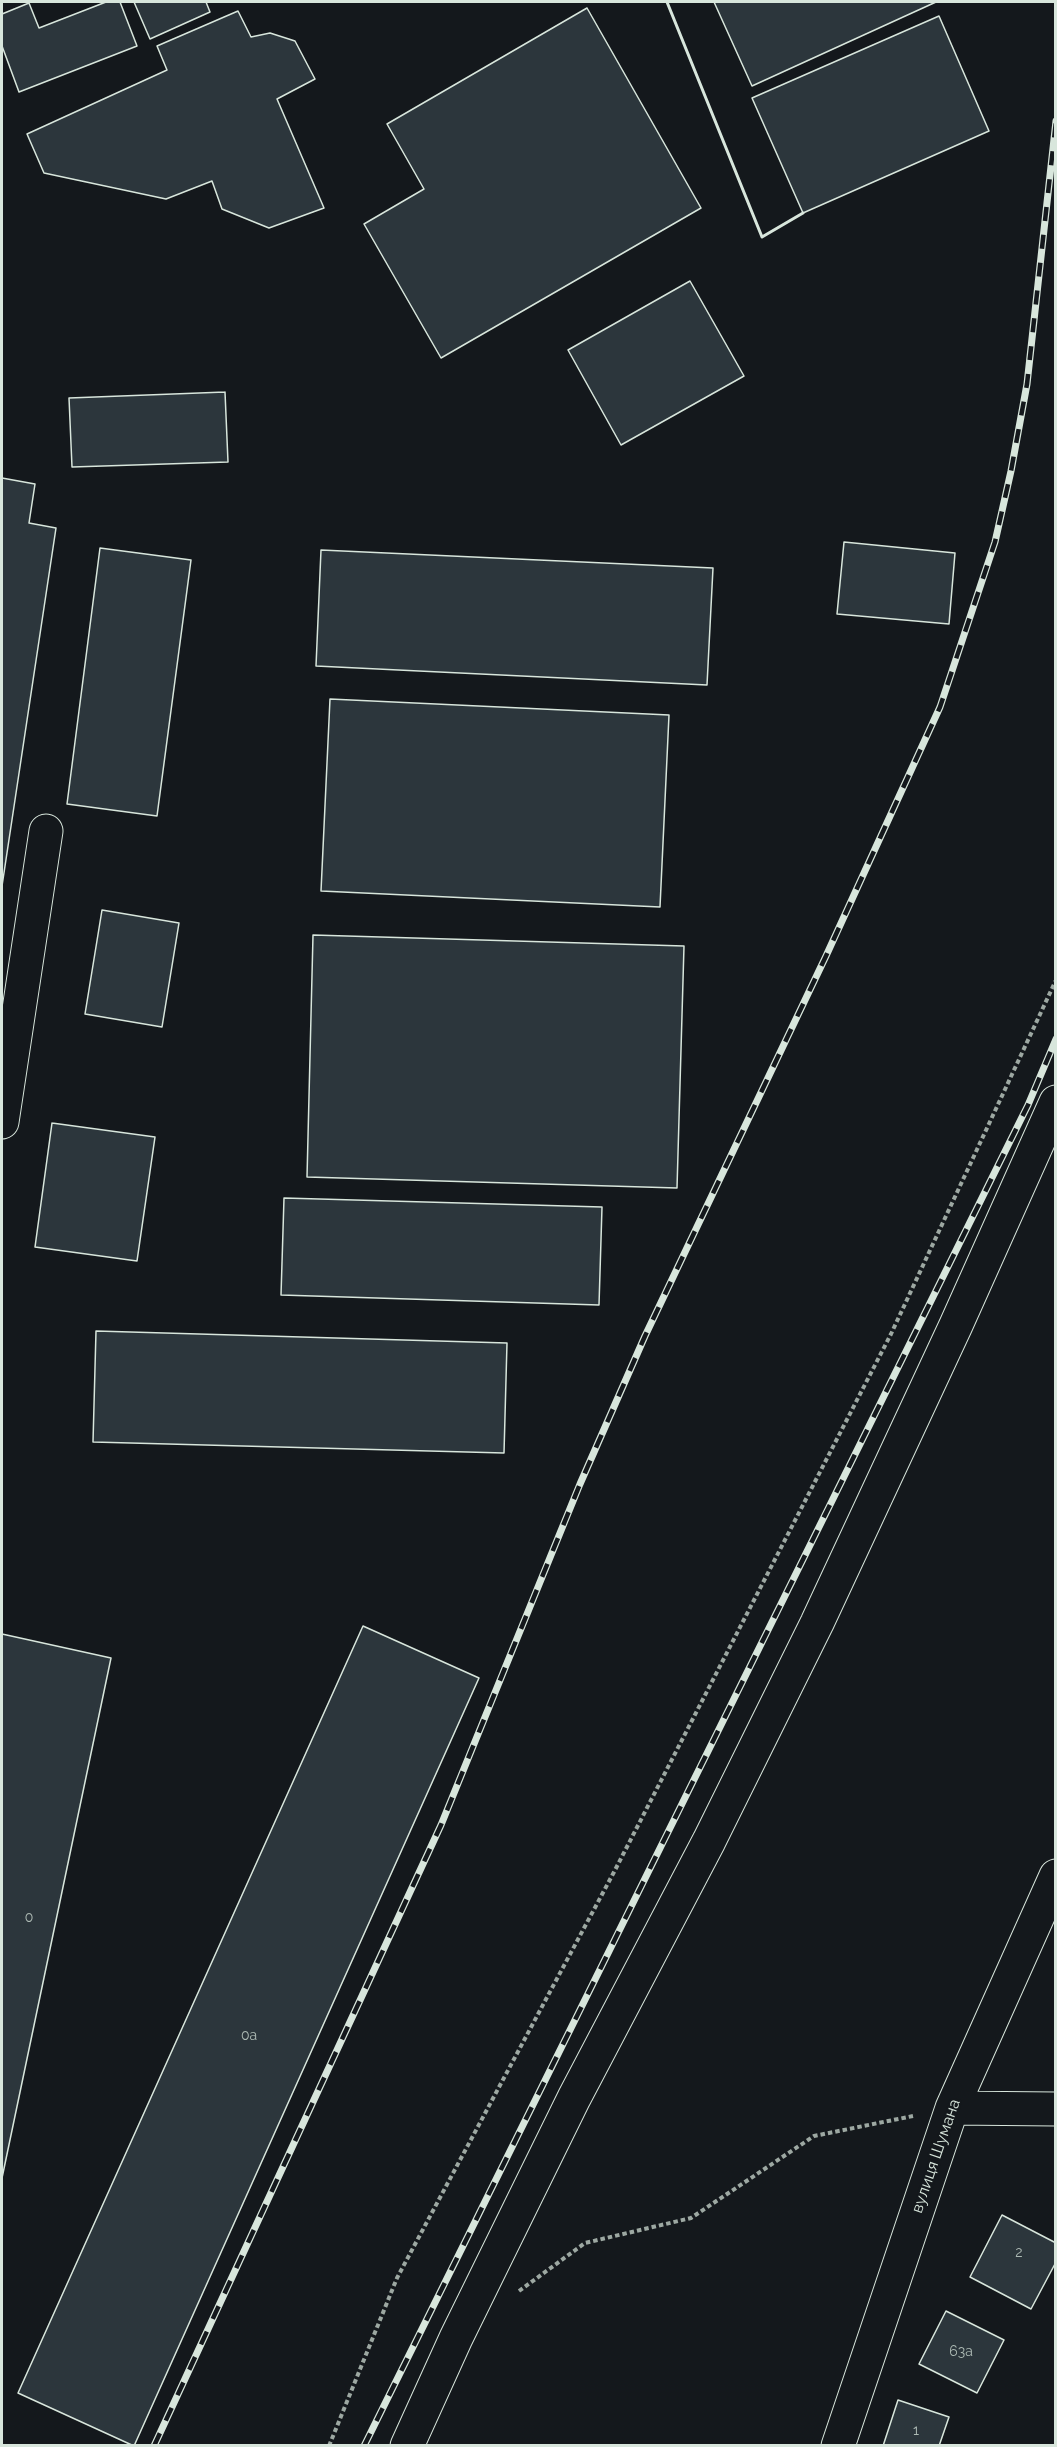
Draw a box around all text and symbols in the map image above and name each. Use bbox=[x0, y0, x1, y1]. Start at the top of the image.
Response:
house number: 0 bbox=[25, 1910, 33, 1926]
house number: 0а bbox=[241, 2028, 257, 2044]
street label: вулиця Шумана bbox=[907, 2096, 965, 2216]
house number: 2 bbox=[1015, 2245, 1023, 2261]
house number: 63а bbox=[949, 2344, 973, 2360]
house number: 1 bbox=[913, 2423, 919, 2439]

